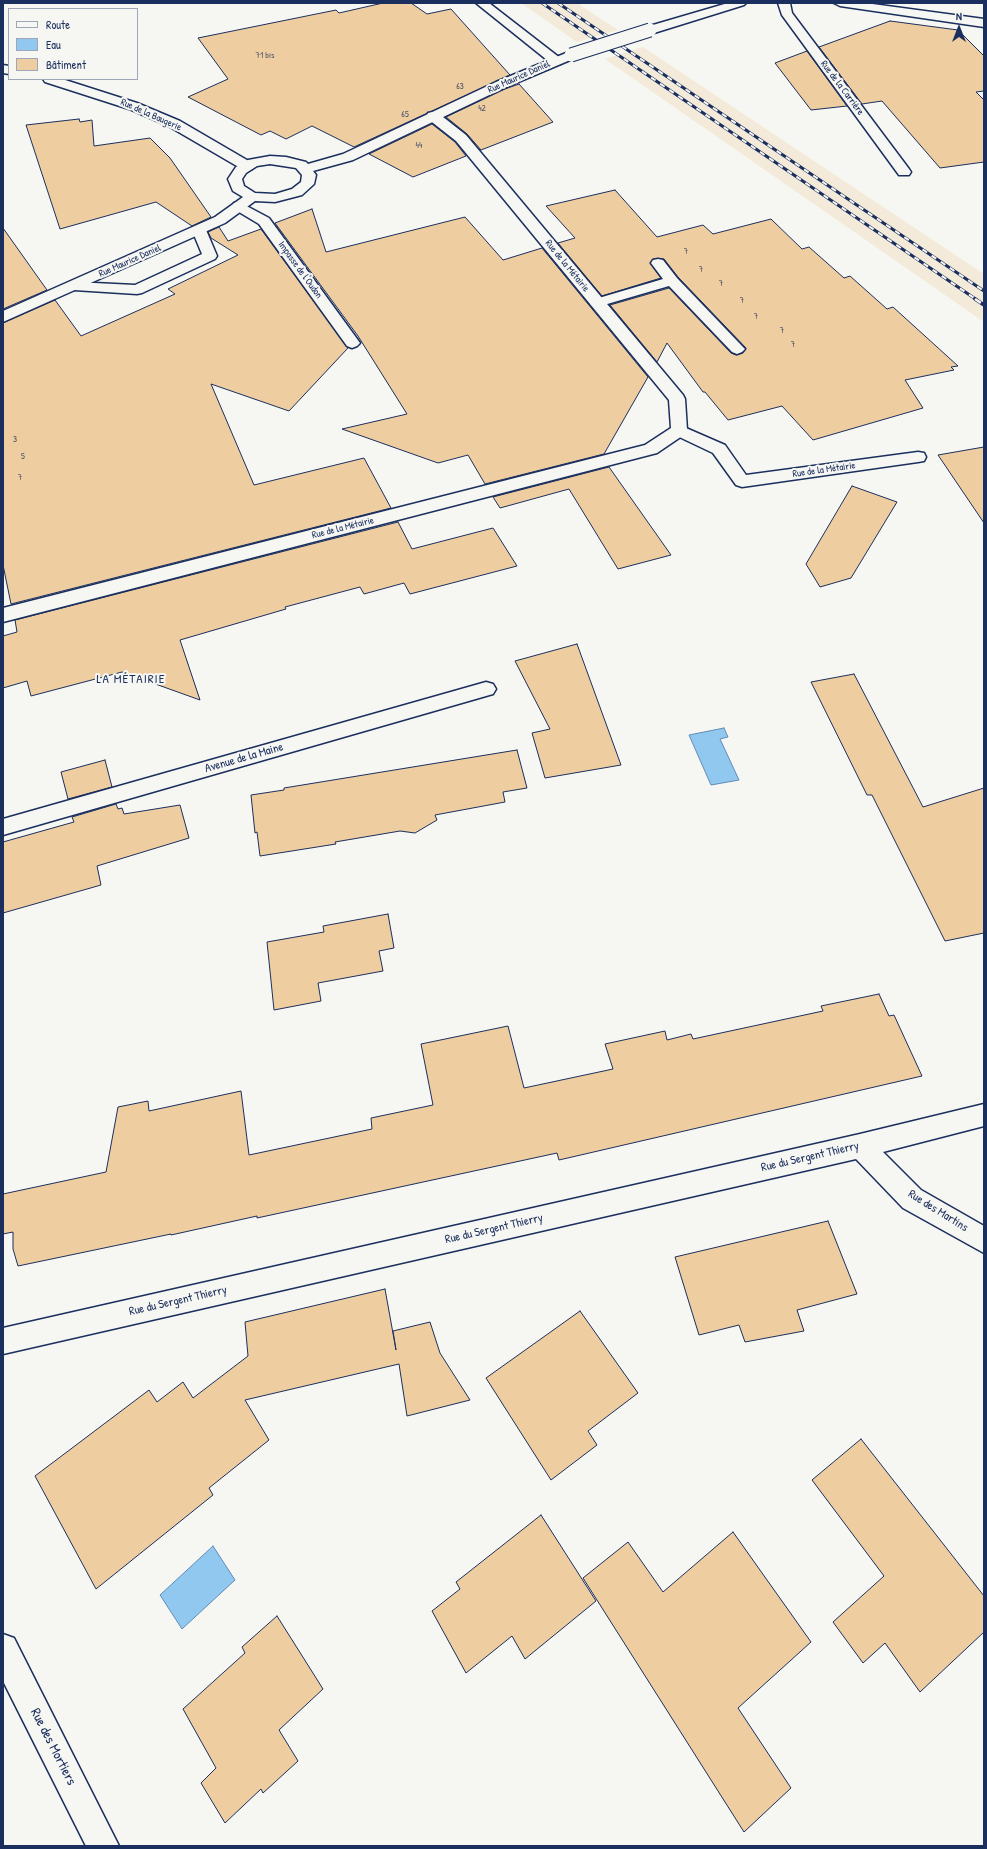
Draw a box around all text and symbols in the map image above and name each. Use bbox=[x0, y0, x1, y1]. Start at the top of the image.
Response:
legend bbox=[8, 8, 138, 80]
north arrow bbox=[939, 8, 979, 48]
text: N bbox=[956, 9, 962, 23]
text: Route bbox=[46, 16, 70, 33]
text: Eau bbox=[46, 36, 61, 53]
house number: 71 bis bbox=[256, 51, 274, 61]
text: Bâtiment bbox=[46, 56, 86, 73]
street label: Rue Maurice Daniel bbox=[486, 58, 552, 96]
street label: Rue de la Carrière bbox=[818, 58, 866, 118]
house number: 63 bbox=[456, 82, 464, 92]
street label: Rue de la Baugerie bbox=[119, 96, 183, 134]
house number: 42 bbox=[478, 104, 486, 114]
house number: 65 bbox=[401, 110, 409, 120]
house number: 44 bbox=[416, 141, 422, 151]
street label: Rue de la Métairie bbox=[542, 238, 592, 294]
street label: Impasse de l'Oudon bbox=[275, 239, 325, 301]
street label: Rue Maurice Daniel bbox=[97, 242, 163, 280]
house number: 7 bbox=[684, 247, 688, 257]
house number: 7 bbox=[699, 265, 703, 275]
house number: 7 bbox=[719, 279, 723, 289]
house number: 7 bbox=[740, 296, 744, 306]
house number: 7 bbox=[754, 312, 758, 322]
house number: 7 bbox=[780, 326, 784, 336]
house number: 7 bbox=[791, 340, 795, 350]
house number: 3 bbox=[13, 435, 17, 445]
house number: 5 bbox=[21, 452, 25, 462]
street label: Rue de la Métairie bbox=[792, 460, 856, 480]
house number: 7 bbox=[18, 473, 22, 483]
street label: Rue de la Métairie bbox=[311, 514, 375, 542]
district label: LA MÉTAIRIE bbox=[97, 672, 165, 688]
street label: Avenue de la Maine bbox=[203, 740, 285, 776]
street label: Rue du Sergent Thierry bbox=[760, 1139, 860, 1175]
street label: Rue des Martins bbox=[905, 1187, 971, 1235]
street label: Rue du Sergent Thierry bbox=[444, 1211, 544, 1247]
street label: Rue du Sergent Thierry bbox=[128, 1283, 228, 1319]
street label: Rue des Mortiers bbox=[26, 1706, 80, 1788]

